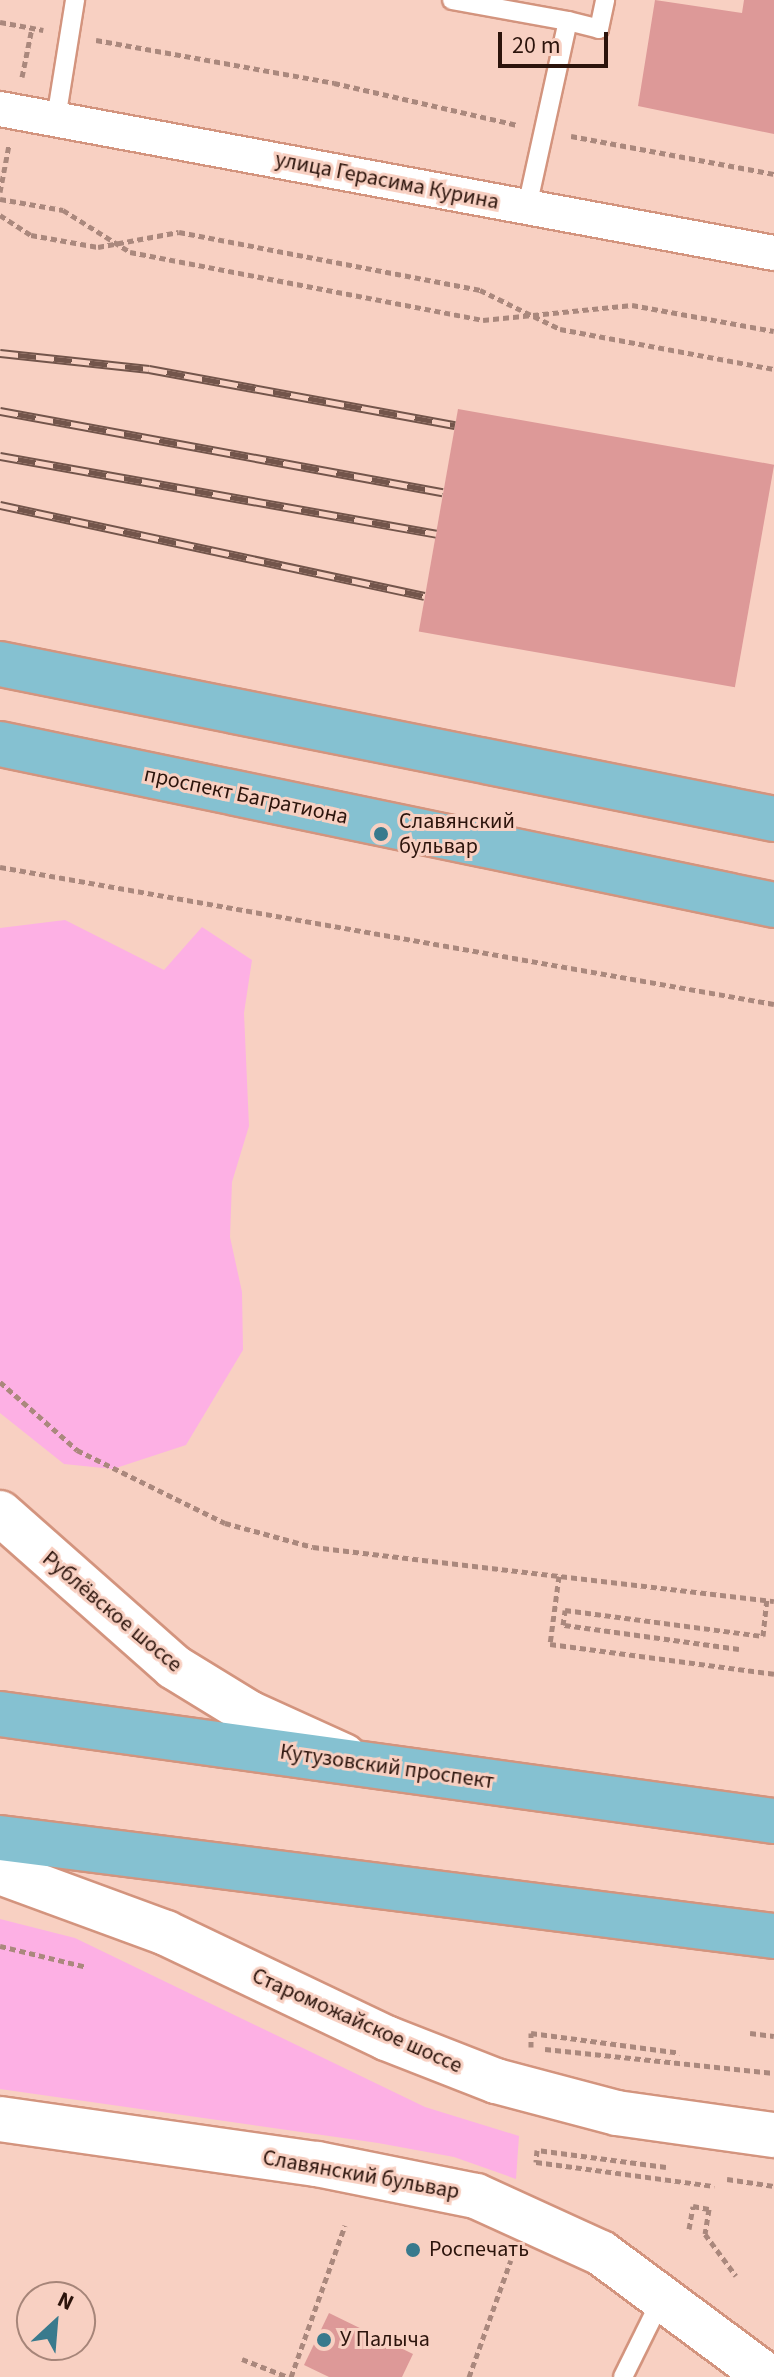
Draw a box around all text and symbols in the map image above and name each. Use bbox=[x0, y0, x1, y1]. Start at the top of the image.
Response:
scale bar bbox=[502, 16, 612, 66]
text: 20 m bbox=[512, 28, 561, 63]
street label: улица Герасима Курина bbox=[273, 146, 501, 216]
street label: проспект Багратиона bbox=[142, 761, 350, 831]
place label: Славянский бульвар bbox=[399, 808, 515, 860]
marker: Славянский бульвар bbox=[370, 823, 392, 845]
street label: Рублёвское шоссе bbox=[37, 1546, 187, 1678]
street label: Кутузовский проспект bbox=[278, 1739, 496, 1795]
street label: Староможайское шоссе bbox=[248, 1963, 466, 2079]
street label: Славянский бульвар bbox=[261, 2145, 461, 2205]
place label: Роспечать bbox=[429, 2237, 529, 2263]
marker: Роспечать bbox=[404, 2241, 422, 2259]
north arrow bbox=[16, 2281, 96, 2361]
text: N bbox=[52, 2284, 79, 2319]
place label: У Палыча bbox=[340, 2327, 430, 2353]
marker: У Палыча bbox=[315, 2331, 333, 2349]

